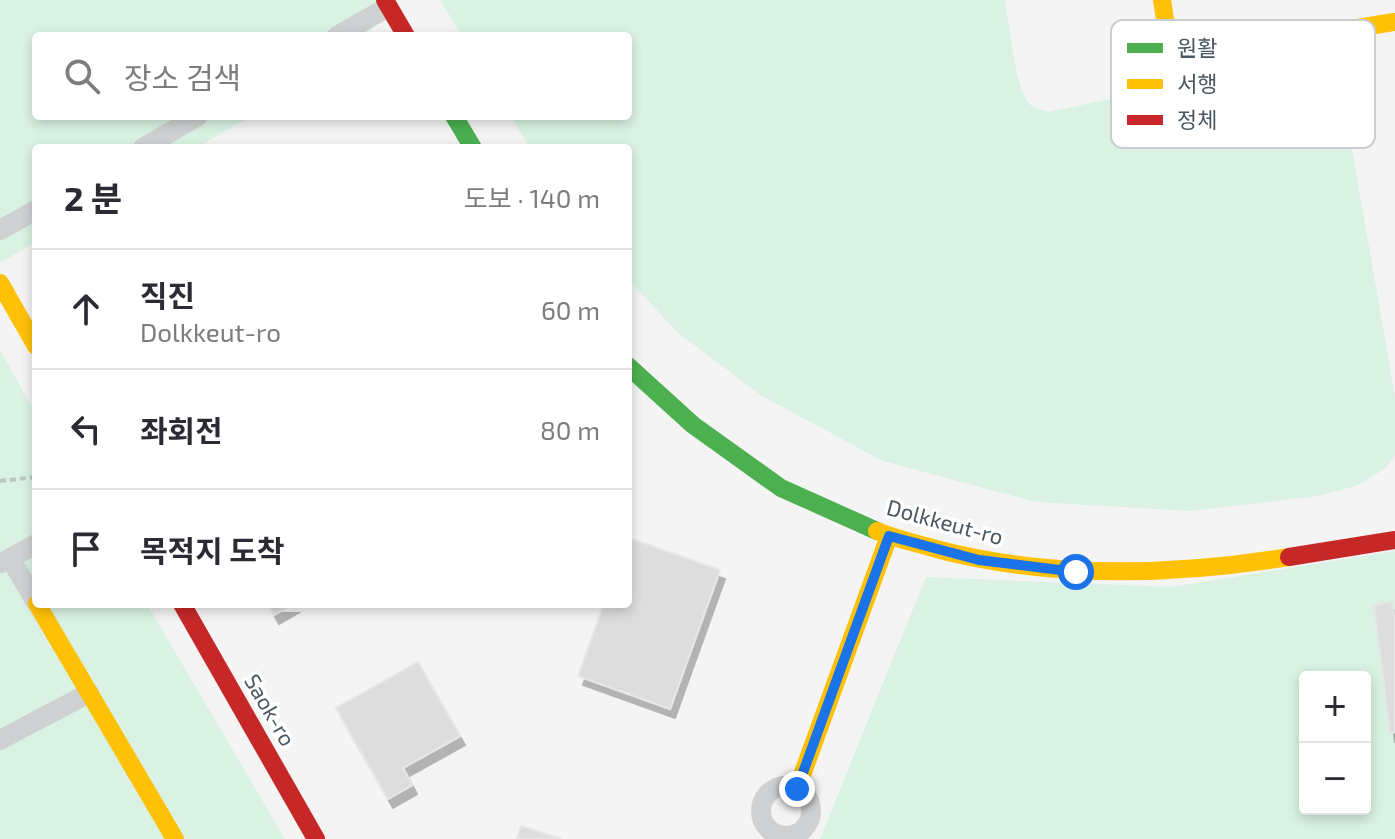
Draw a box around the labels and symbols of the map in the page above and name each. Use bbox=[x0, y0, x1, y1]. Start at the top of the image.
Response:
legend bbox=[1111, 20, 1375, 148]
text: 원활 bbox=[1177, 34, 1217, 60]
text: 서행 bbox=[1177, 70, 1217, 96]
text: 정체 bbox=[1177, 106, 1217, 132]
street label: Dolkkeut-ro bbox=[884, 493, 1006, 549]
route start bbox=[1058, 554, 1094, 590]
street label: Saok-ro bbox=[240, 669, 302, 750]
route end bbox=[779, 771, 815, 807]

